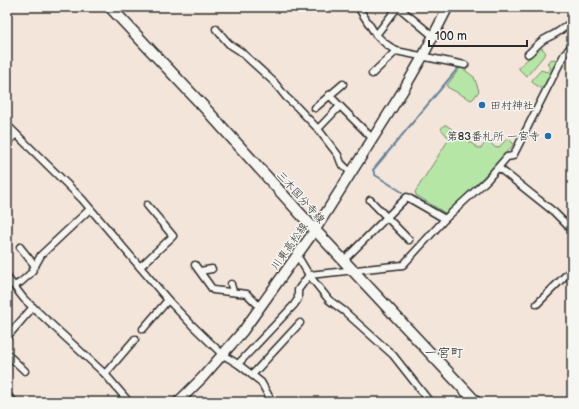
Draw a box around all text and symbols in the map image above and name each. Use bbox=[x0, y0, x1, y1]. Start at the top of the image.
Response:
scale bar bbox=[429, 22, 527, 48]
text: 100 m bbox=[435, 29, 467, 44]
place label: 田村神社 bbox=[490, 99, 534, 112]
marker: 田村神社 bbox=[477, 100, 487, 110]
place label: 第83番札所 一宮寺 bbox=[447, 130, 540, 143]
marker: 第83番札所 一宮寺 bbox=[543, 131, 553, 141]
street label: 三木国分寺線 bbox=[274, 168, 328, 226]
street label: 川東高松線 bbox=[268, 220, 311, 273]
district label: 一宮町 bbox=[424, 345, 464, 361]

